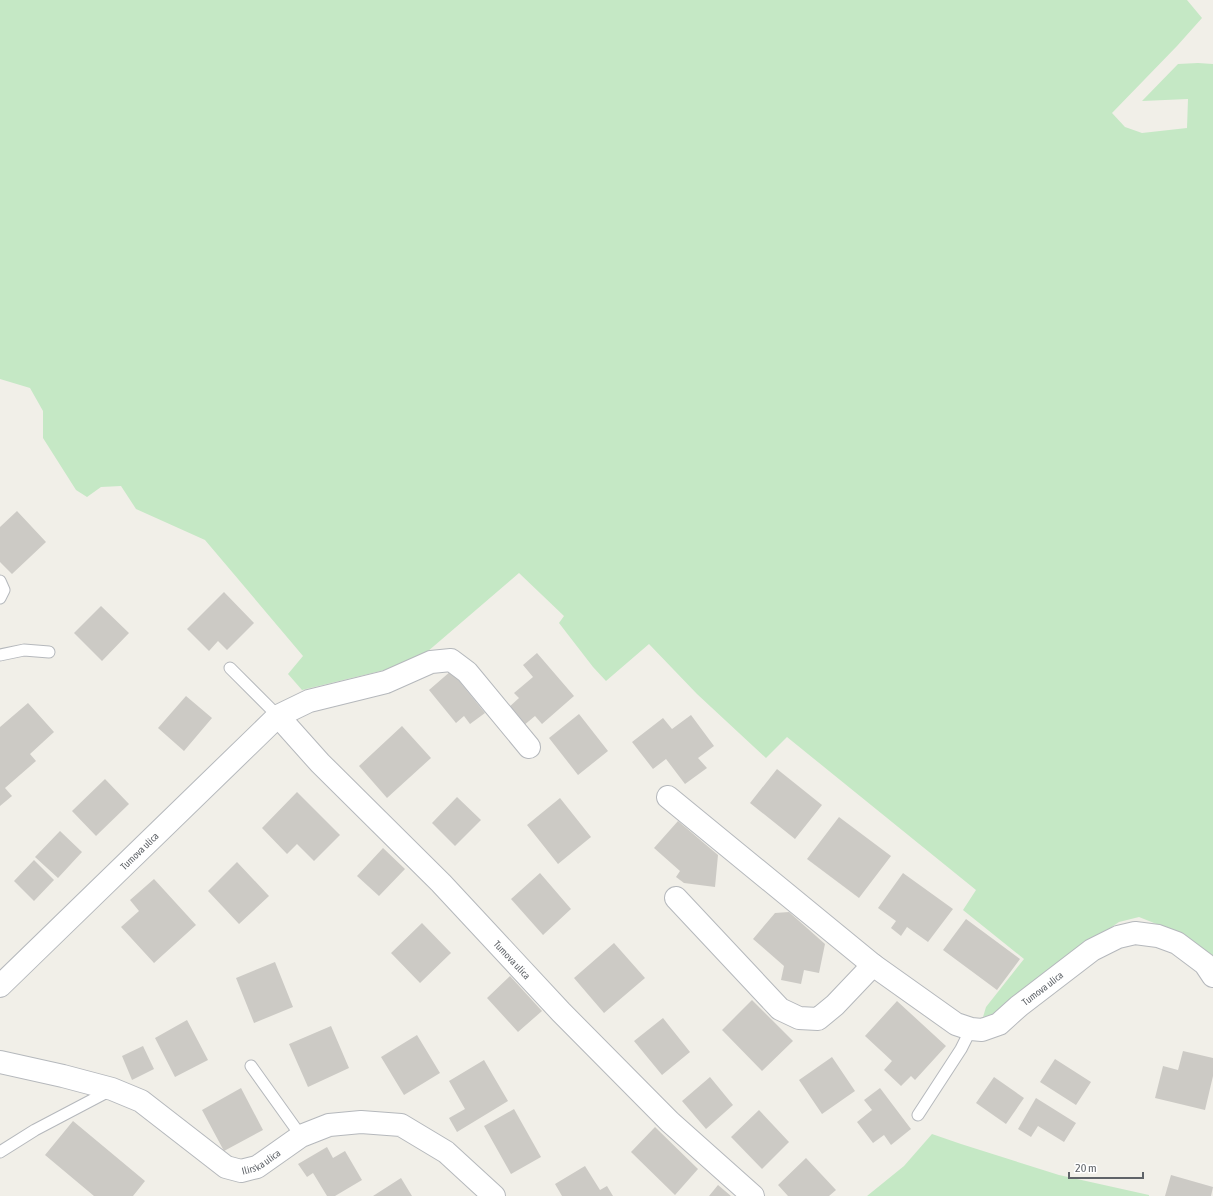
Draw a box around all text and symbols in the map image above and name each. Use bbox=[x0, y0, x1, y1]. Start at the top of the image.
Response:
street label: Tumova ulica bbox=[118, 830, 161, 872]
street label: Tumova ulica bbox=[492, 938, 533, 981]
street label: Tumova ulica bbox=[1020, 969, 1065, 1007]
street label: Ilirska ulica bbox=[241, 1147, 283, 1176]
scale bar bbox=[1069, 1154, 1143, 1180]
text: 20 m bbox=[1075, 1161, 1097, 1175]

